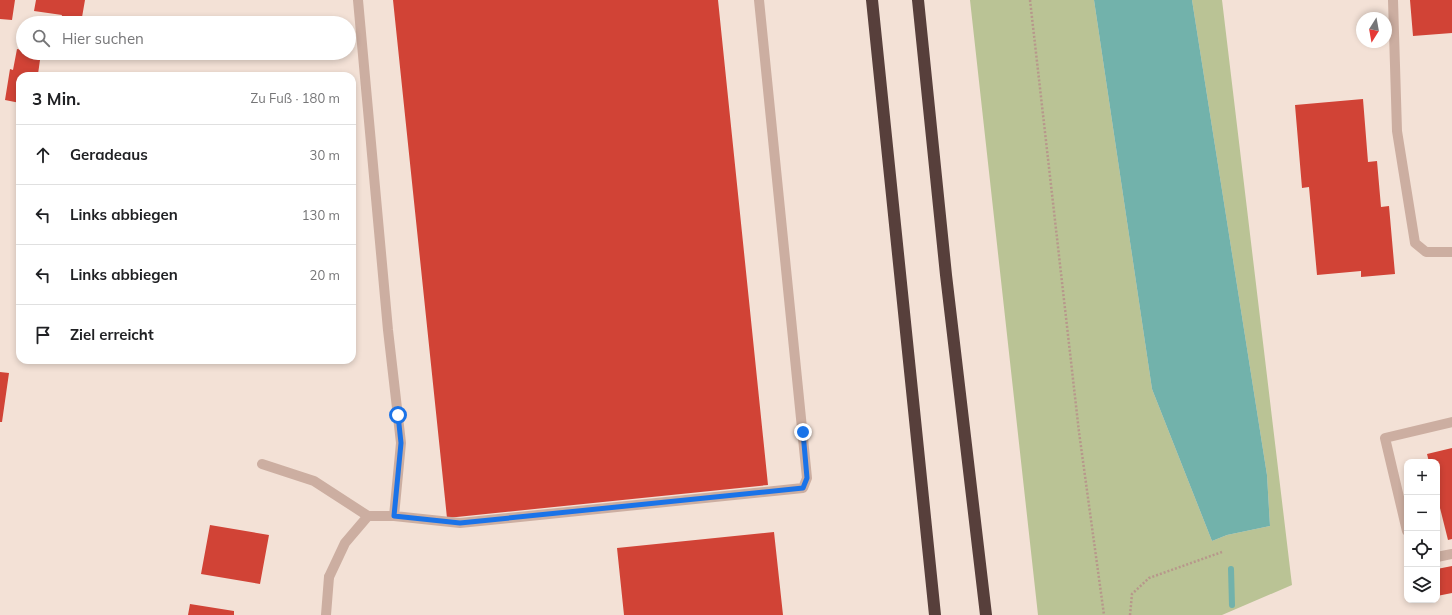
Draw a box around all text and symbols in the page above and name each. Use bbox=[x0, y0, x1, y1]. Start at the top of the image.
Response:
north arrow bbox=[1356, 12, 1392, 48]
search box bbox=[16, 16, 356, 60]
icon: search bbox=[30, 27, 52, 49]
text: Hier suchen bbox=[62, 29, 144, 48]
text: 3 Min. bbox=[32, 88, 81, 109]
text: Zu Fuß · 180 m bbox=[251, 90, 340, 106]
icon: ahead bbox=[32, 144, 54, 166]
text: Geradeaus bbox=[70, 145, 148, 164]
text: 30 m bbox=[310, 147, 340, 163]
icon: left bbox=[32, 204, 54, 226]
text: Links abbiegen bbox=[70, 205, 178, 224]
text: 130 m bbox=[302, 207, 340, 223]
icon: left bbox=[32, 264, 54, 286]
text: Links abbiegen bbox=[70, 265, 178, 284]
text: 20 m bbox=[310, 267, 340, 283]
icon: arrive bbox=[32, 324, 54, 346]
text: Ziel erreicht bbox=[70, 325, 154, 344]
route start bbox=[389, 406, 407, 424]
route end bbox=[794, 423, 812, 441]
map controls bbox=[1404, 459, 1440, 603]
button: + bbox=[1404, 459, 1440, 495]
button: − bbox=[1404, 495, 1440, 531]
button: locate bbox=[1404, 531, 1440, 567]
button: layers bbox=[1404, 567, 1440, 603]

